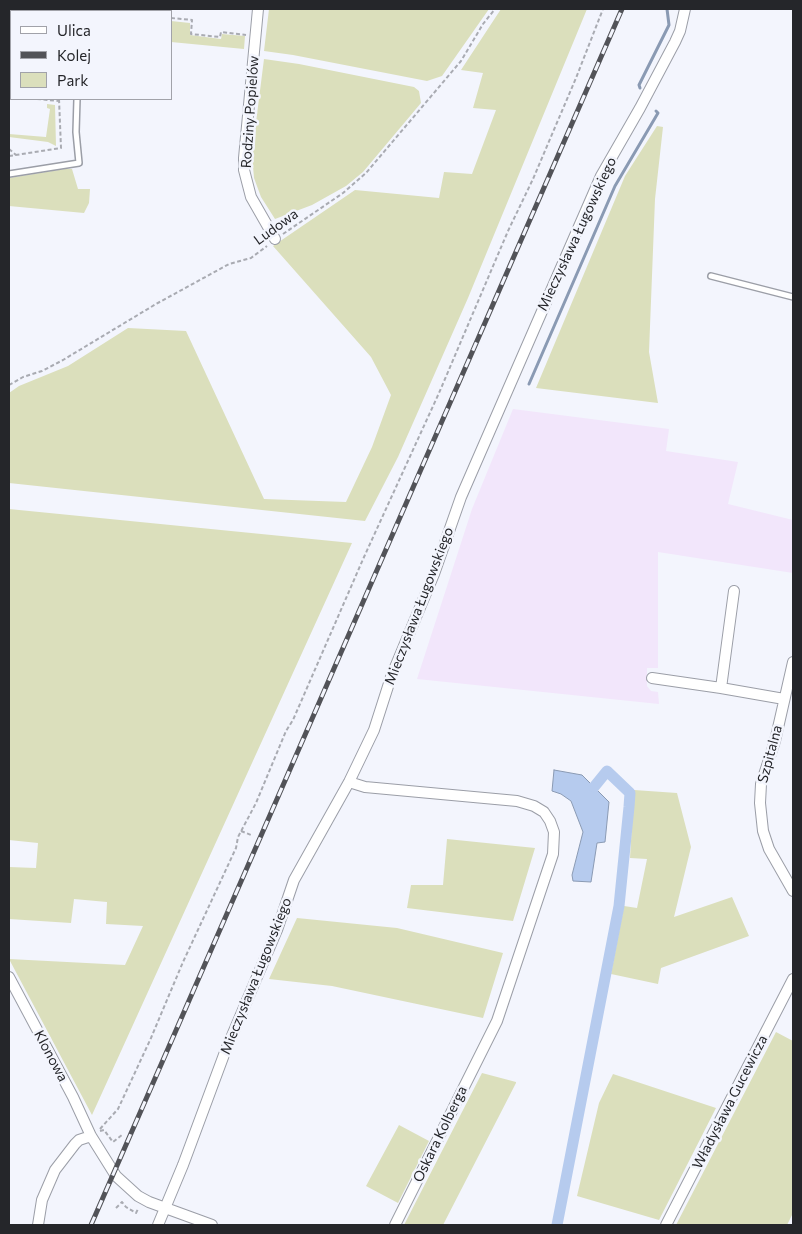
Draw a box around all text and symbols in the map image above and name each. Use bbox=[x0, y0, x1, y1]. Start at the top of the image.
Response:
legend bbox=[10, 10, 172, 100]
text: Ulica bbox=[57, 21, 91, 39]
text: Kolej bbox=[57, 46, 91, 64]
street label: Rodziny Popielów bbox=[238, 55, 262, 169]
text: Park bbox=[57, 71, 88, 89]
street label: Mieczysława Ługowskiego bbox=[534, 154, 620, 314]
street label: Ludowa bbox=[251, 205, 301, 249]
street label: Mieczysława Ługowskiego bbox=[381, 525, 457, 687]
street label: Szpitalna bbox=[754, 723, 786, 785]
street label: Mieczysława Ługowskiego bbox=[217, 895, 295, 1057]
street label: Klonowa bbox=[30, 1027, 72, 1085]
street label: Władysława Gucewicza bbox=[689, 1032, 771, 1172]
street label: Oskara Kolberga bbox=[409, 1083, 471, 1185]

